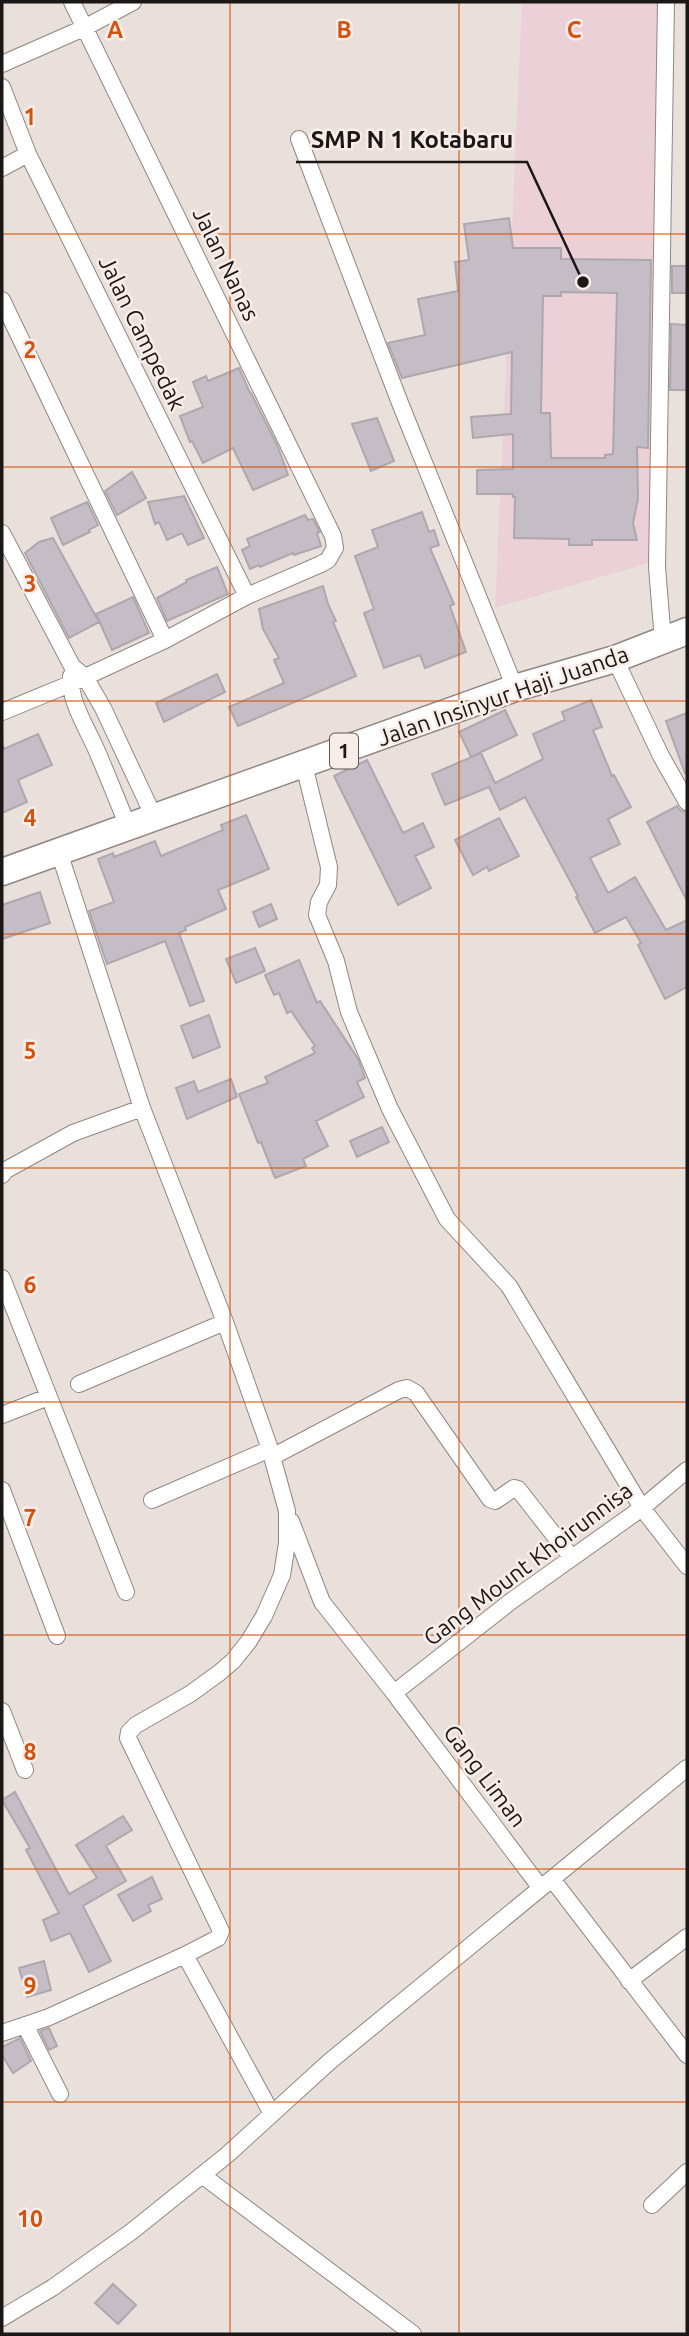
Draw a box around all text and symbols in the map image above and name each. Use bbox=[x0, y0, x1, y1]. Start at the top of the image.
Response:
text: A bbox=[107, 17, 123, 42]
text: B bbox=[336, 17, 352, 42]
text: C bbox=[567, 17, 582, 42]
text: 1 bbox=[24, 104, 36, 129]
callout: SMP N 1 Kotabaru bbox=[296, 117, 527, 162]
text: SMP N 1 Kotabaru bbox=[311, 126, 513, 153]
street label: Jalan Nanas bbox=[188, 203, 265, 324]
street label: Jalan Campedak bbox=[94, 252, 191, 414]
text: 2 bbox=[24, 337, 36, 362]
text: 3 bbox=[24, 571, 36, 596]
street label: Jalan Insinyur Haji Juanda bbox=[374, 641, 632, 750]
road number: 1 bbox=[330, 734, 358, 768]
text: 4 bbox=[24, 805, 37, 830]
text: 5 bbox=[24, 1038, 36, 1063]
text: 6 bbox=[24, 1272, 37, 1297]
street label: Gang Mount Khoirunnisa bbox=[419, 1477, 637, 1650]
text: 7 bbox=[24, 1505, 36, 1530]
street label: Gang Liman bbox=[439, 1720, 532, 1831]
text: 8 bbox=[24, 1739, 36, 1764]
text: 9 bbox=[24, 1973, 36, 1998]
text: 10 bbox=[17, 2206, 43, 2231]

